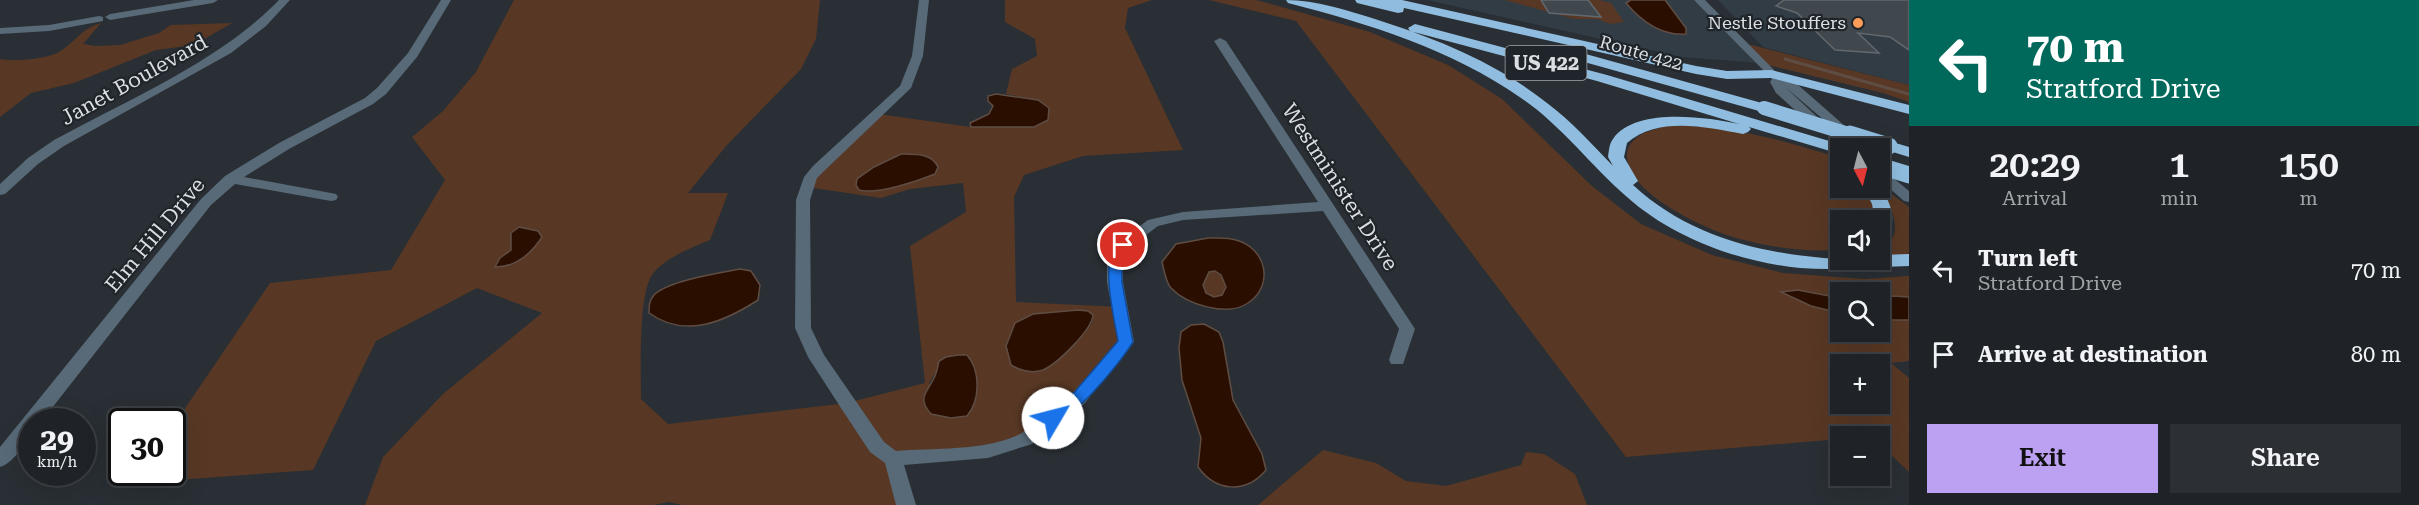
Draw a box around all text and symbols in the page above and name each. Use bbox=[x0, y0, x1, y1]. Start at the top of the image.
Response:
place label: Nestle Stouffers bbox=[1708, 12, 1846, 33]
marker: Nestle Stouffers bbox=[1851, 16, 1865, 30]
text: 70 m bbox=[2026, 23, 2124, 72]
icon: left bbox=[1927, 24, 2005, 102]
street label: Janet Boulevard bbox=[57, 30, 212, 130]
street label: Route 422 bbox=[1597, 31, 1685, 74]
road number: US 422 bbox=[1506, 46, 1586, 80]
text: Stratford Drive bbox=[2026, 73, 2220, 105]
street label: Westminister Drive bbox=[1277, 99, 1403, 275]
north arrow bbox=[1830, 138, 1890, 198]
map controls bbox=[1830, 138, 1890, 486]
text: 20:29 bbox=[1989, 144, 2080, 186]
text: 1 bbox=[2169, 144, 2189, 186]
text: 150 bbox=[2278, 144, 2339, 186]
street label: Elm Hill Drive bbox=[100, 173, 210, 297]
text: Arrival bbox=[2002, 186, 2067, 210]
text: min bbox=[2161, 186, 2198, 210]
text: m bbox=[2299, 186, 2318, 210]
button: sound bbox=[1830, 210, 1890, 270]
pin bbox=[1097, 219, 1148, 270]
icon: arrive bbox=[1106, 228, 1139, 261]
text: Turn left bbox=[1978, 246, 2078, 271]
icon: left bbox=[1927, 254, 1960, 287]
text: 70 m bbox=[2351, 258, 2401, 283]
text: Stratford Drive bbox=[1978, 271, 2122, 295]
button: search bbox=[1830, 282, 1890, 342]
icon: arrive bbox=[1927, 338, 1960, 371]
text: Arrive at destination bbox=[1978, 342, 2207, 367]
text: 80 m bbox=[2351, 342, 2401, 367]
button: + bbox=[1830, 354, 1890, 414]
position arrow bbox=[1021, 386, 1085, 450]
speed limit sign: 30 bbox=[108, 408, 186, 486]
text: 29 bbox=[40, 422, 74, 457]
button: Exit bbox=[1927, 424, 2158, 493]
button: Share bbox=[2170, 424, 2401, 493]
button: − bbox=[1830, 426, 1890, 486]
text: km/h bbox=[37, 453, 77, 471]

